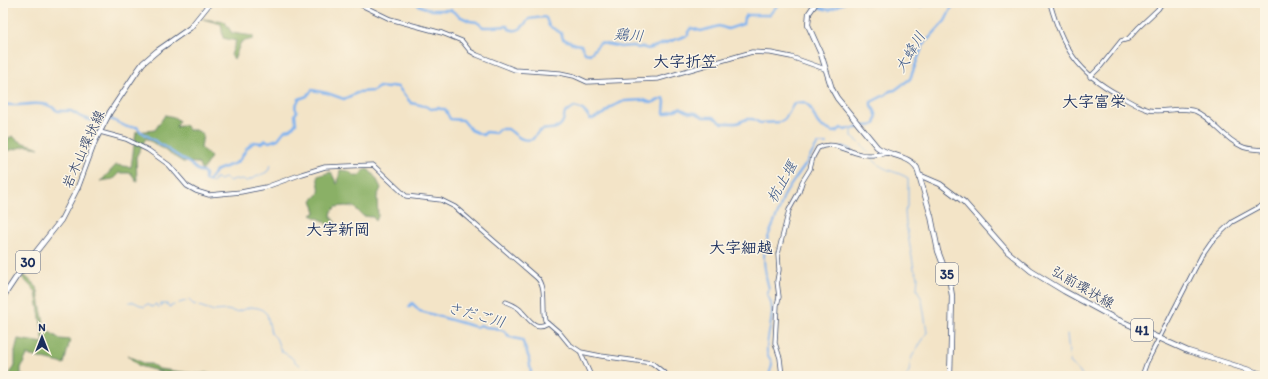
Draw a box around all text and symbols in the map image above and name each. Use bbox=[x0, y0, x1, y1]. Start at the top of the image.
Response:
water label: 鶏川 bbox=[613, 25, 645, 45]
water label: 大蜂川 bbox=[891, 28, 929, 76]
district label: 大字折笠 bbox=[653, 52, 717, 71]
district label: 大字富栄 bbox=[1062, 92, 1126, 111]
street label: 岩木山環状線 bbox=[59, 107, 108, 191]
water label: 杭止堰 bbox=[763, 156, 802, 206]
district label: 大字新岡 bbox=[306, 220, 370, 239]
district label: 大字細越 bbox=[709, 238, 773, 257]
road number: 30 bbox=[16, 251, 40, 273]
road number: 35 bbox=[936, 263, 958, 285]
street label: 弘前環状線 bbox=[1048, 263, 1117, 312]
water label: さだご川 bbox=[445, 299, 507, 331]
north arrow bbox=[22, 317, 62, 357]
road number: 41 bbox=[1131, 319, 1153, 341]
text: N bbox=[38, 321, 46, 334]

